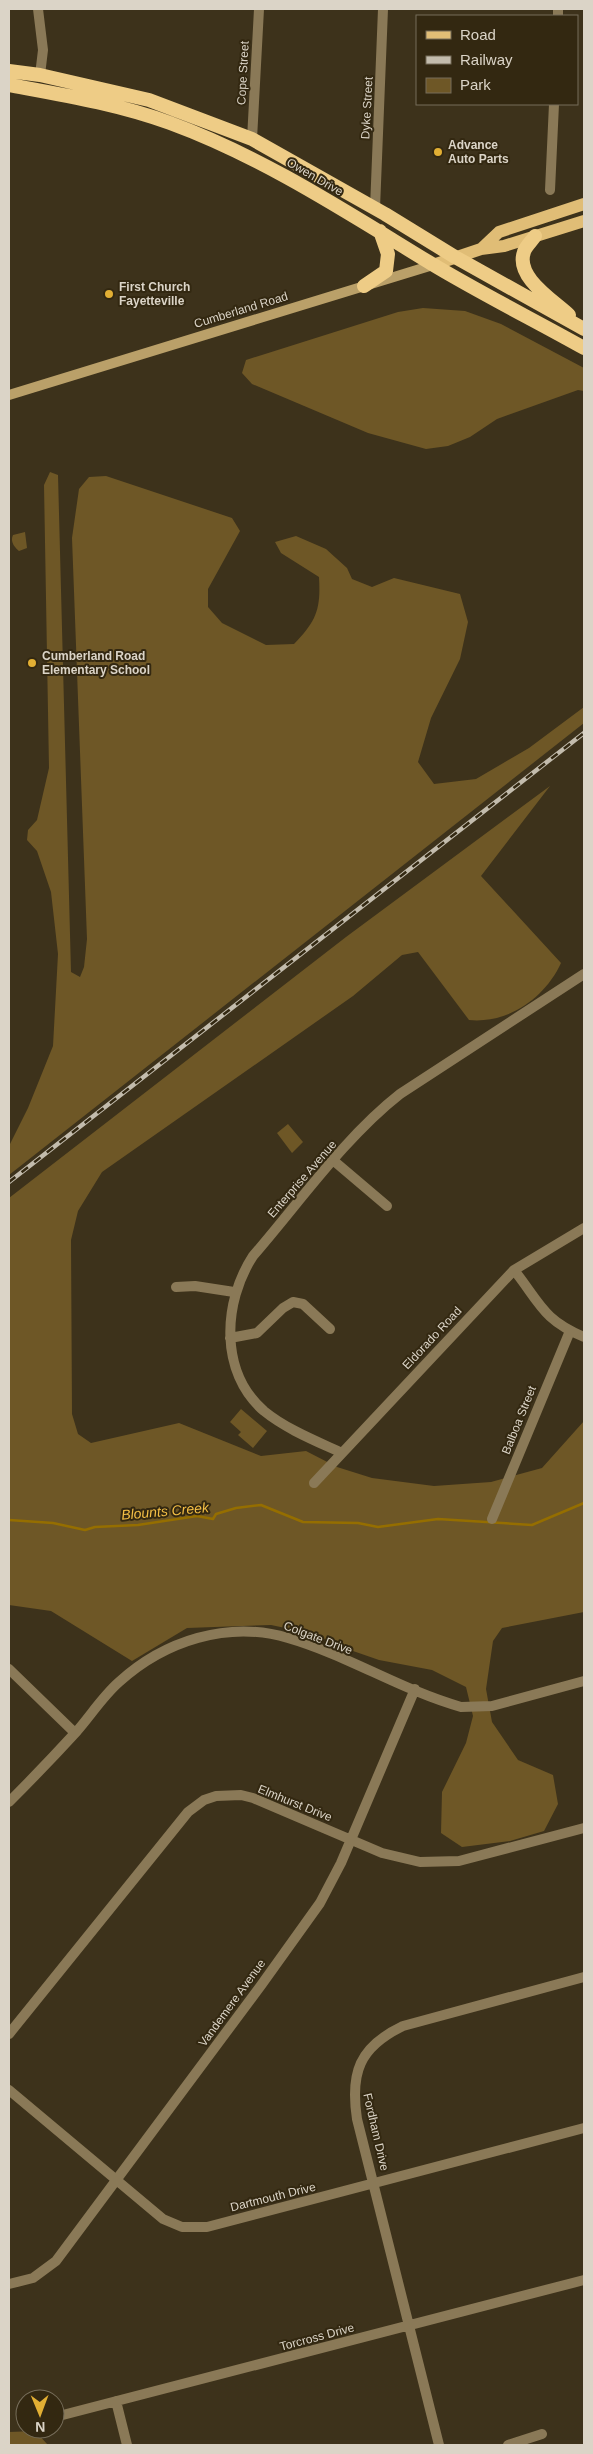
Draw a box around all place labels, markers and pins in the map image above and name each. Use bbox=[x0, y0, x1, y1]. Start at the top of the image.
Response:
place label: Advance Auto Parts bbox=[448, 138, 509, 166]
marker: Advance Auto Parts bbox=[432, 146, 444, 158]
place label: First Church Fayetteville bbox=[119, 280, 190, 308]
marker: First Church Fayetteville bbox=[103, 288, 115, 300]
place label: Cumberland Road Elementary School bbox=[42, 649, 150, 677]
marker: Cumberland Road Elementary School bbox=[26, 657, 38, 669]

